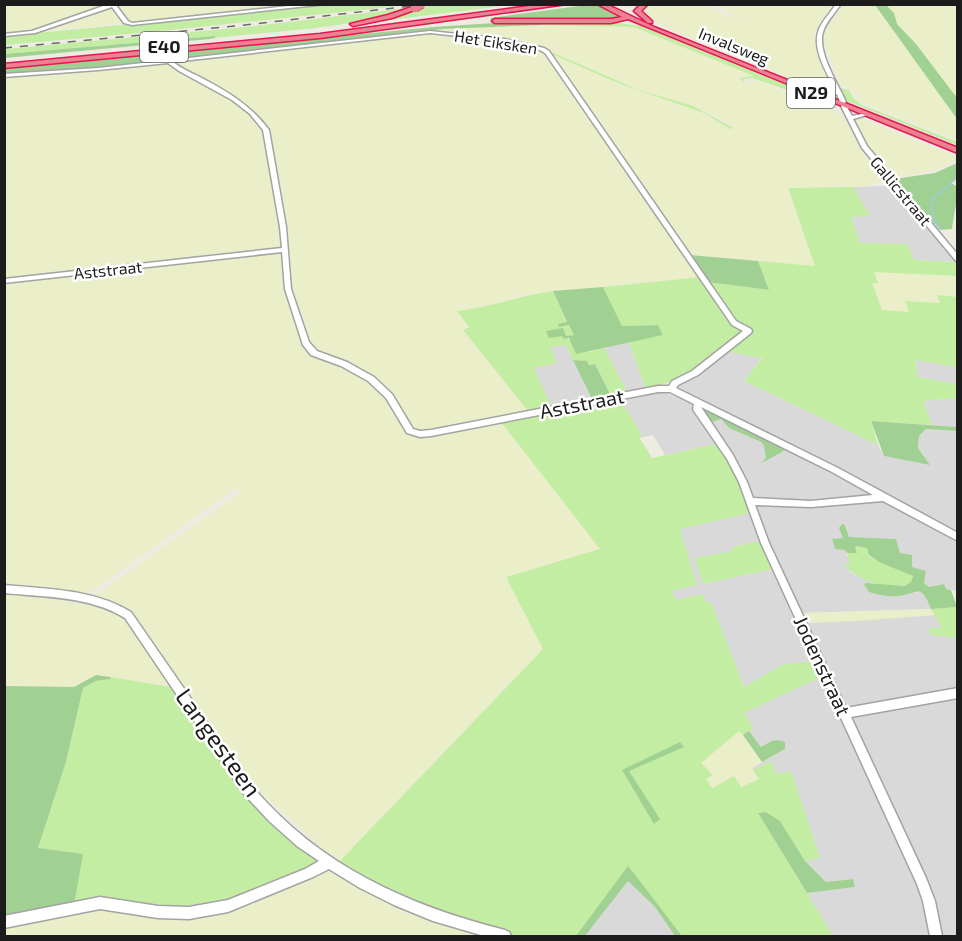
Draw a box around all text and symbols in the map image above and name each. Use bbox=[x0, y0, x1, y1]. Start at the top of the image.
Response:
street label: Invalsweg bbox=[696, 23, 772, 68]
street label: Het Eiksken bbox=[453, 26, 539, 57]
road number: E40 bbox=[140, 32, 188, 62]
road number: N29 bbox=[787, 78, 835, 108]
street label: Gallicstraat bbox=[867, 152, 936, 229]
street label: Aststraat bbox=[73, 256, 143, 283]
street label: Aststraat bbox=[538, 383, 626, 423]
street label: Jodenstraat bbox=[789, 612, 857, 720]
street label: Langesteen bbox=[170, 682, 268, 802]

